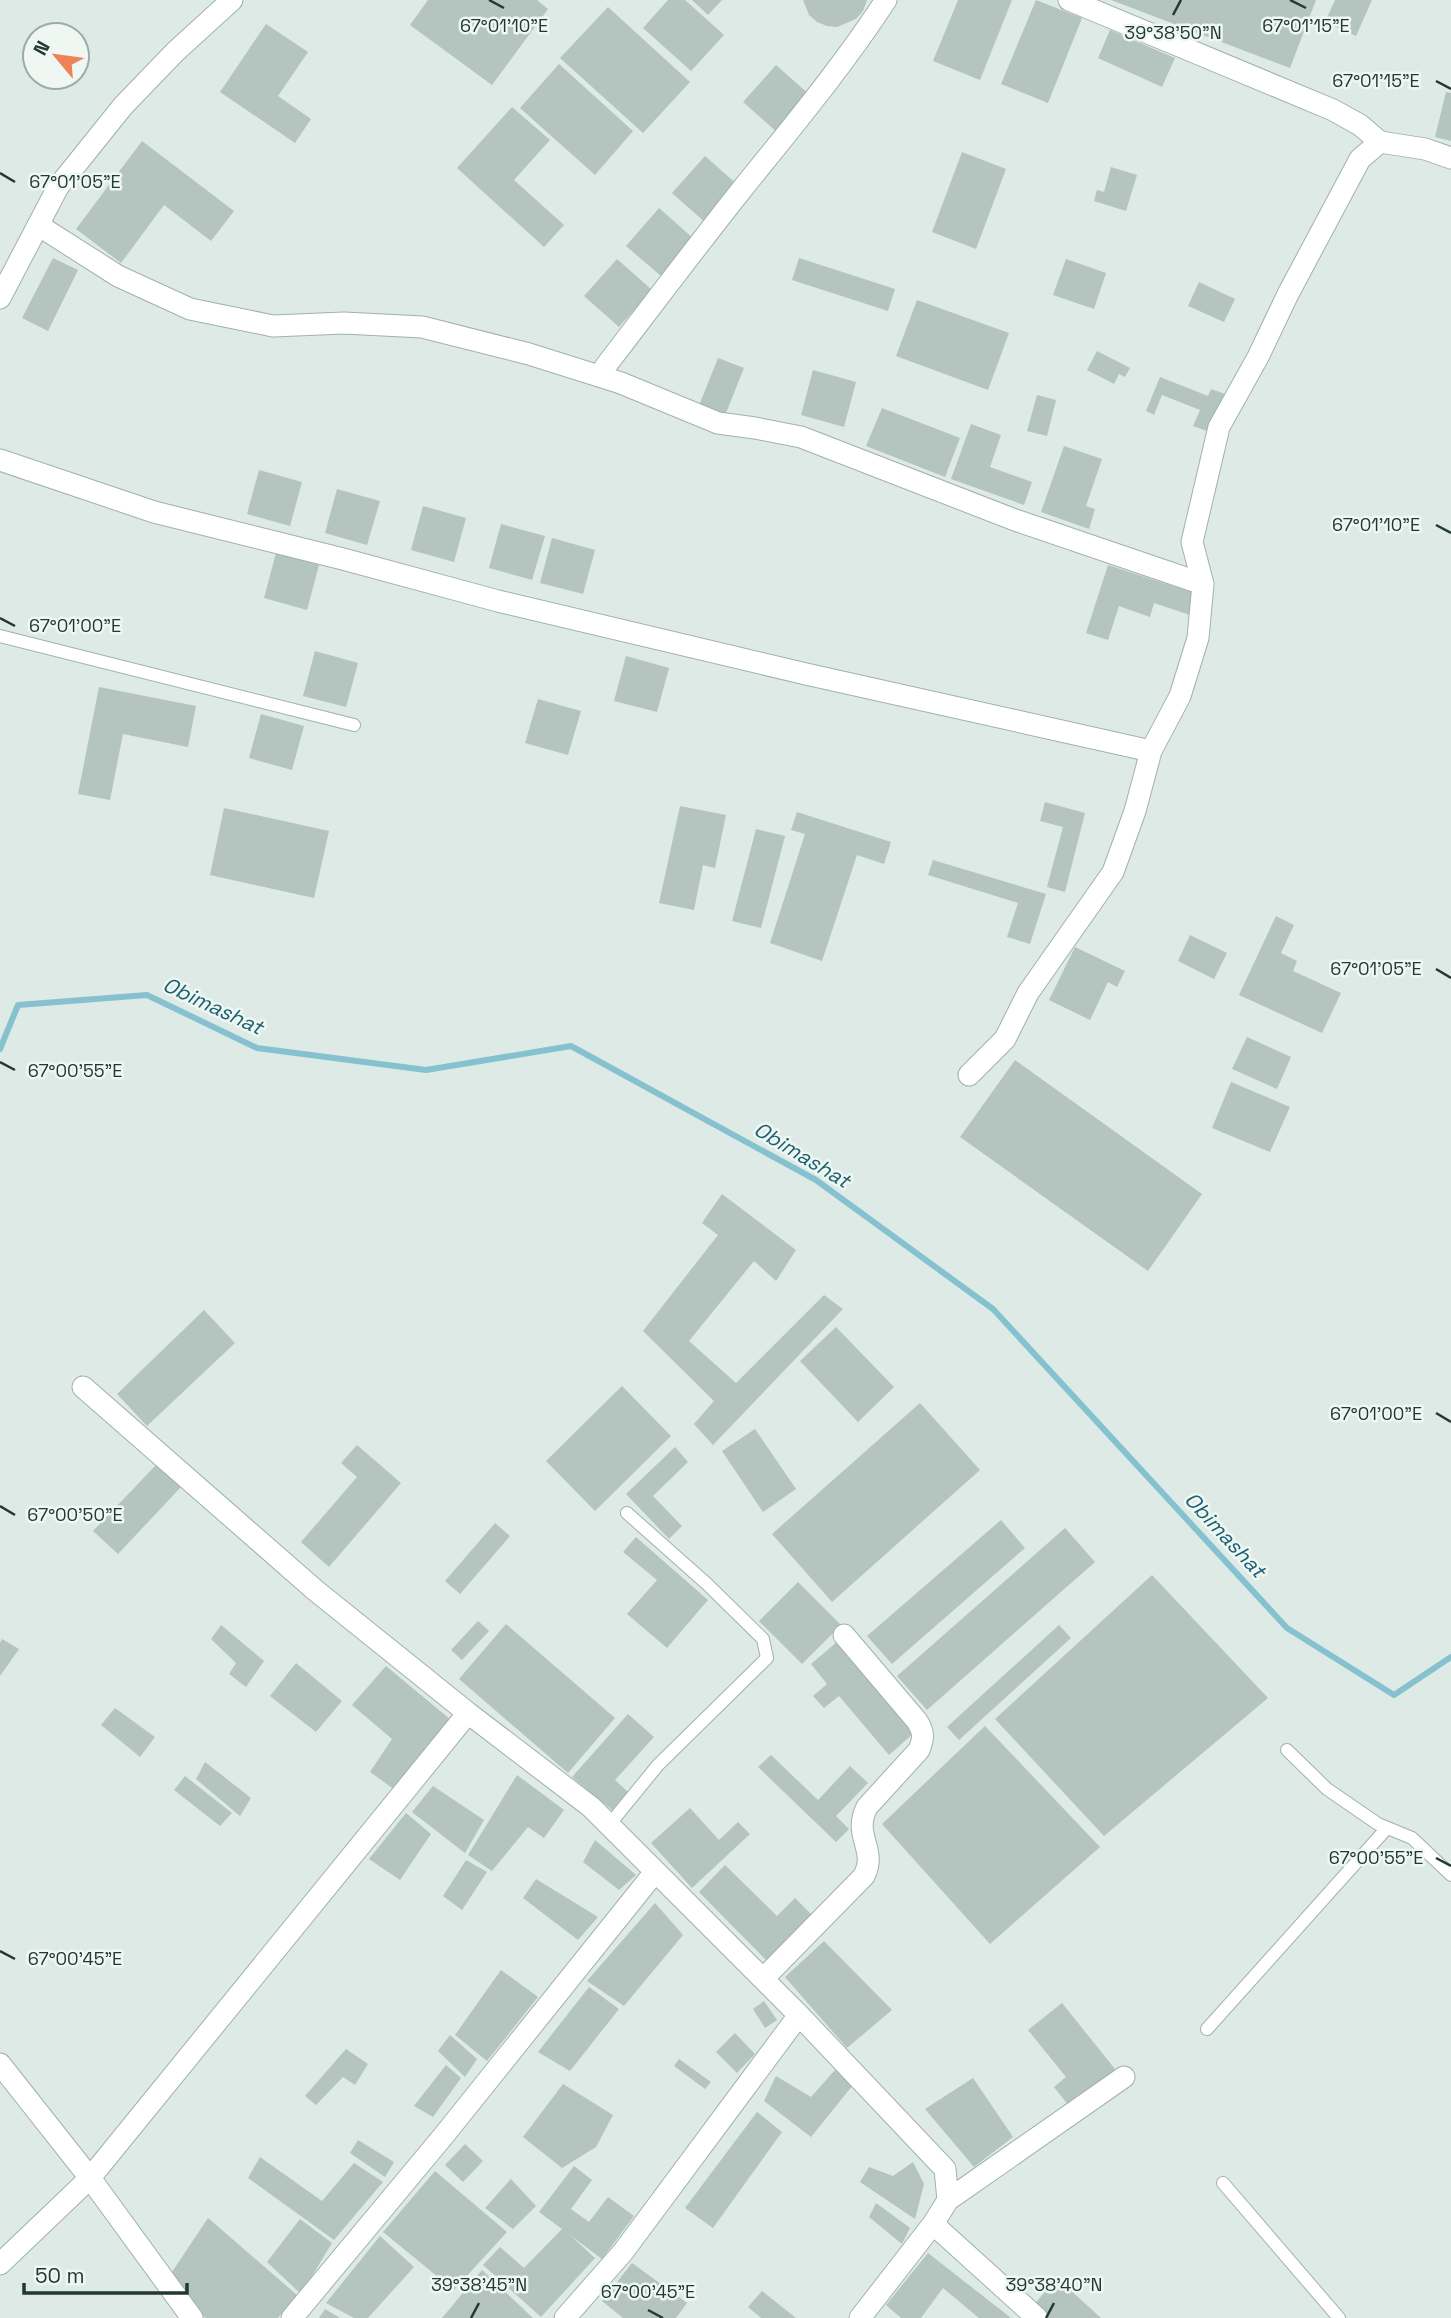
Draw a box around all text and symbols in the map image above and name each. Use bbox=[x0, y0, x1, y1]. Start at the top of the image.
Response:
text: 67°01'10"E bbox=[460, 14, 548, 37]
text: 67°01'15"E bbox=[1262, 14, 1350, 37]
north arrow bbox=[21, 21, 91, 91]
text: 39°38'50"N bbox=[1124, 21, 1222, 44]
text: N bbox=[28, 36, 56, 60]
text: 67°01'15"E bbox=[1332, 69, 1420, 92]
text: 67°01'05"E bbox=[29, 170, 121, 193]
text: 67°01'10"E bbox=[1332, 513, 1420, 536]
text: 67°01'00"E bbox=[29, 614, 121, 637]
text: 67°01'05"E bbox=[1330, 957, 1422, 980]
water label: Obimashat bbox=[159, 971, 270, 1042]
text: 67°00'55"E bbox=[28, 1059, 122, 1082]
water label: Obimashat bbox=[749, 1115, 857, 1195]
text: 67°01'00"E bbox=[1330, 1402, 1422, 1425]
water label: Obimashat bbox=[1179, 1486, 1274, 1585]
text: 67°00'50"E bbox=[27, 1503, 123, 1526]
text: 67°00'55"E bbox=[1329, 1846, 1423, 1869]
text: 67°00'45"E bbox=[28, 1947, 122, 1970]
scale bar bbox=[24, 2252, 187, 2296]
text: 50 m bbox=[35, 2262, 85, 2289]
text: 39°38'45"N bbox=[431, 2273, 527, 2296]
text: 39°38'40"N bbox=[1006, 2273, 1102, 2296]
text: 67°00'45"E bbox=[601, 2280, 695, 2303]

